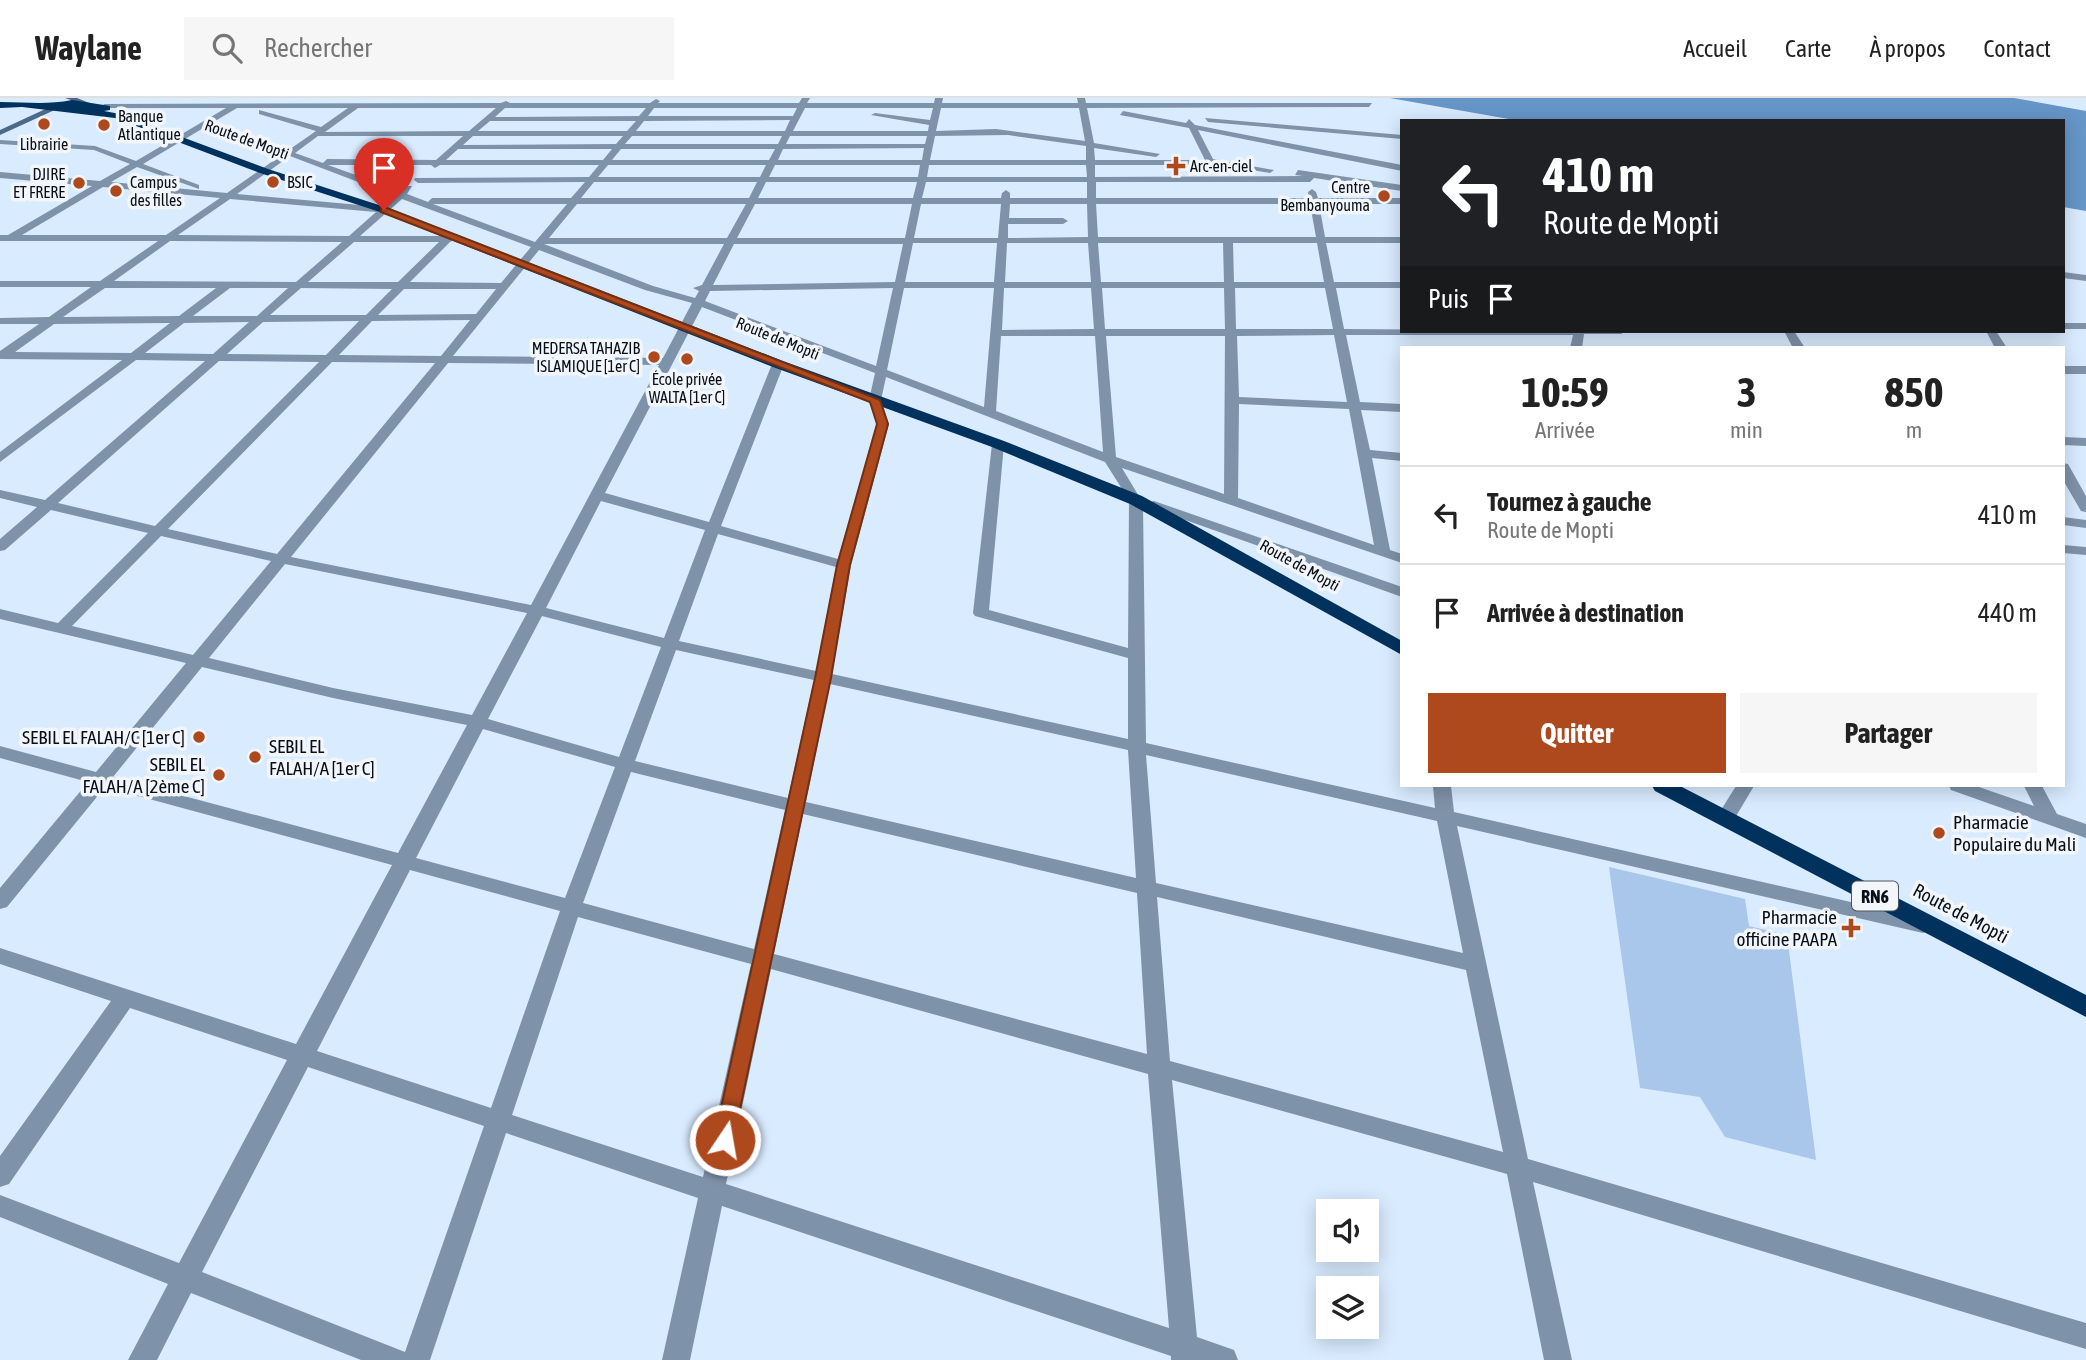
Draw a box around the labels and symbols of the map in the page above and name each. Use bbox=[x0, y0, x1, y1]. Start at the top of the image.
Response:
place label: Banque Atlantique bbox=[118, 107, 181, 144]
street label: Route de Mopti bbox=[202, 115, 292, 163]
marker: Librairie bbox=[36, 116, 52, 132]
marker: Banque Atlantique bbox=[96, 117, 112, 133]
place label: Librairie bbox=[20, 135, 68, 153]
pin bbox=[354, 138, 414, 210]
place label: Arc-en-ciel bbox=[1190, 157, 1253, 175]
marker: Arc-en-ciel bbox=[1168, 158, 1184, 174]
place label: DJIRE ET FRERE bbox=[13, 165, 65, 201]
place label: Campus des filles bbox=[130, 173, 182, 209]
place label: BSIC bbox=[287, 173, 313, 191]
marker: BSIC bbox=[265, 174, 281, 190]
marker: DJIRE ET FRERE bbox=[71, 175, 87, 191]
place label: Centre Bembanyouma bbox=[1280, 178, 1370, 215]
marker: Campus des filles bbox=[108, 183, 124, 199]
marker: Centre Bembanyouma bbox=[1376, 188, 1392, 204]
street label: Route de Mopti bbox=[733, 313, 822, 364]
place label: MEDERSA TAHAZIB ISLAMIQUE [1er C] bbox=[532, 339, 640, 375]
marker: MEDERSA TAHAZIB ISLAMIQUE [1er C] bbox=[646, 349, 662, 365]
marker: École privée WALTA [1er C] bbox=[679, 351, 695, 367]
place label: École privée WALTA [1er C] bbox=[649, 370, 725, 406]
street label: Route de Mopti bbox=[1257, 536, 1343, 595]
place label: SEBIL EL FALAH/C [1er C] bbox=[22, 726, 185, 748]
marker: SEBIL EL FALAH/C [1er C] bbox=[191, 729, 207, 745]
place label: SEBIL EL FALAH/A [1er C] bbox=[269, 735, 375, 779]
marker: SEBIL EL FALAH/A [1er C] bbox=[247, 749, 263, 765]
place label: SEBIL EL FALAH/A [2ème C] bbox=[83, 753, 206, 797]
marker: SEBIL EL FALAH/A [2ème C] bbox=[211, 767, 227, 783]
place label: Pharmacie Populaire du Mali bbox=[1953, 811, 2076, 855]
marker: Pharmacie Populaire du Mali bbox=[1931, 825, 1947, 841]
street label: Route de Mopti bbox=[1910, 879, 2012, 947]
road number: RN6 bbox=[1852, 882, 1898, 910]
place label: Pharmacie officine PAAPA bbox=[1737, 906, 1838, 950]
marker: Pharmacie officine PAAPA bbox=[1843, 920, 1859, 936]
position arrow bbox=[688, 1103, 762, 1177]

